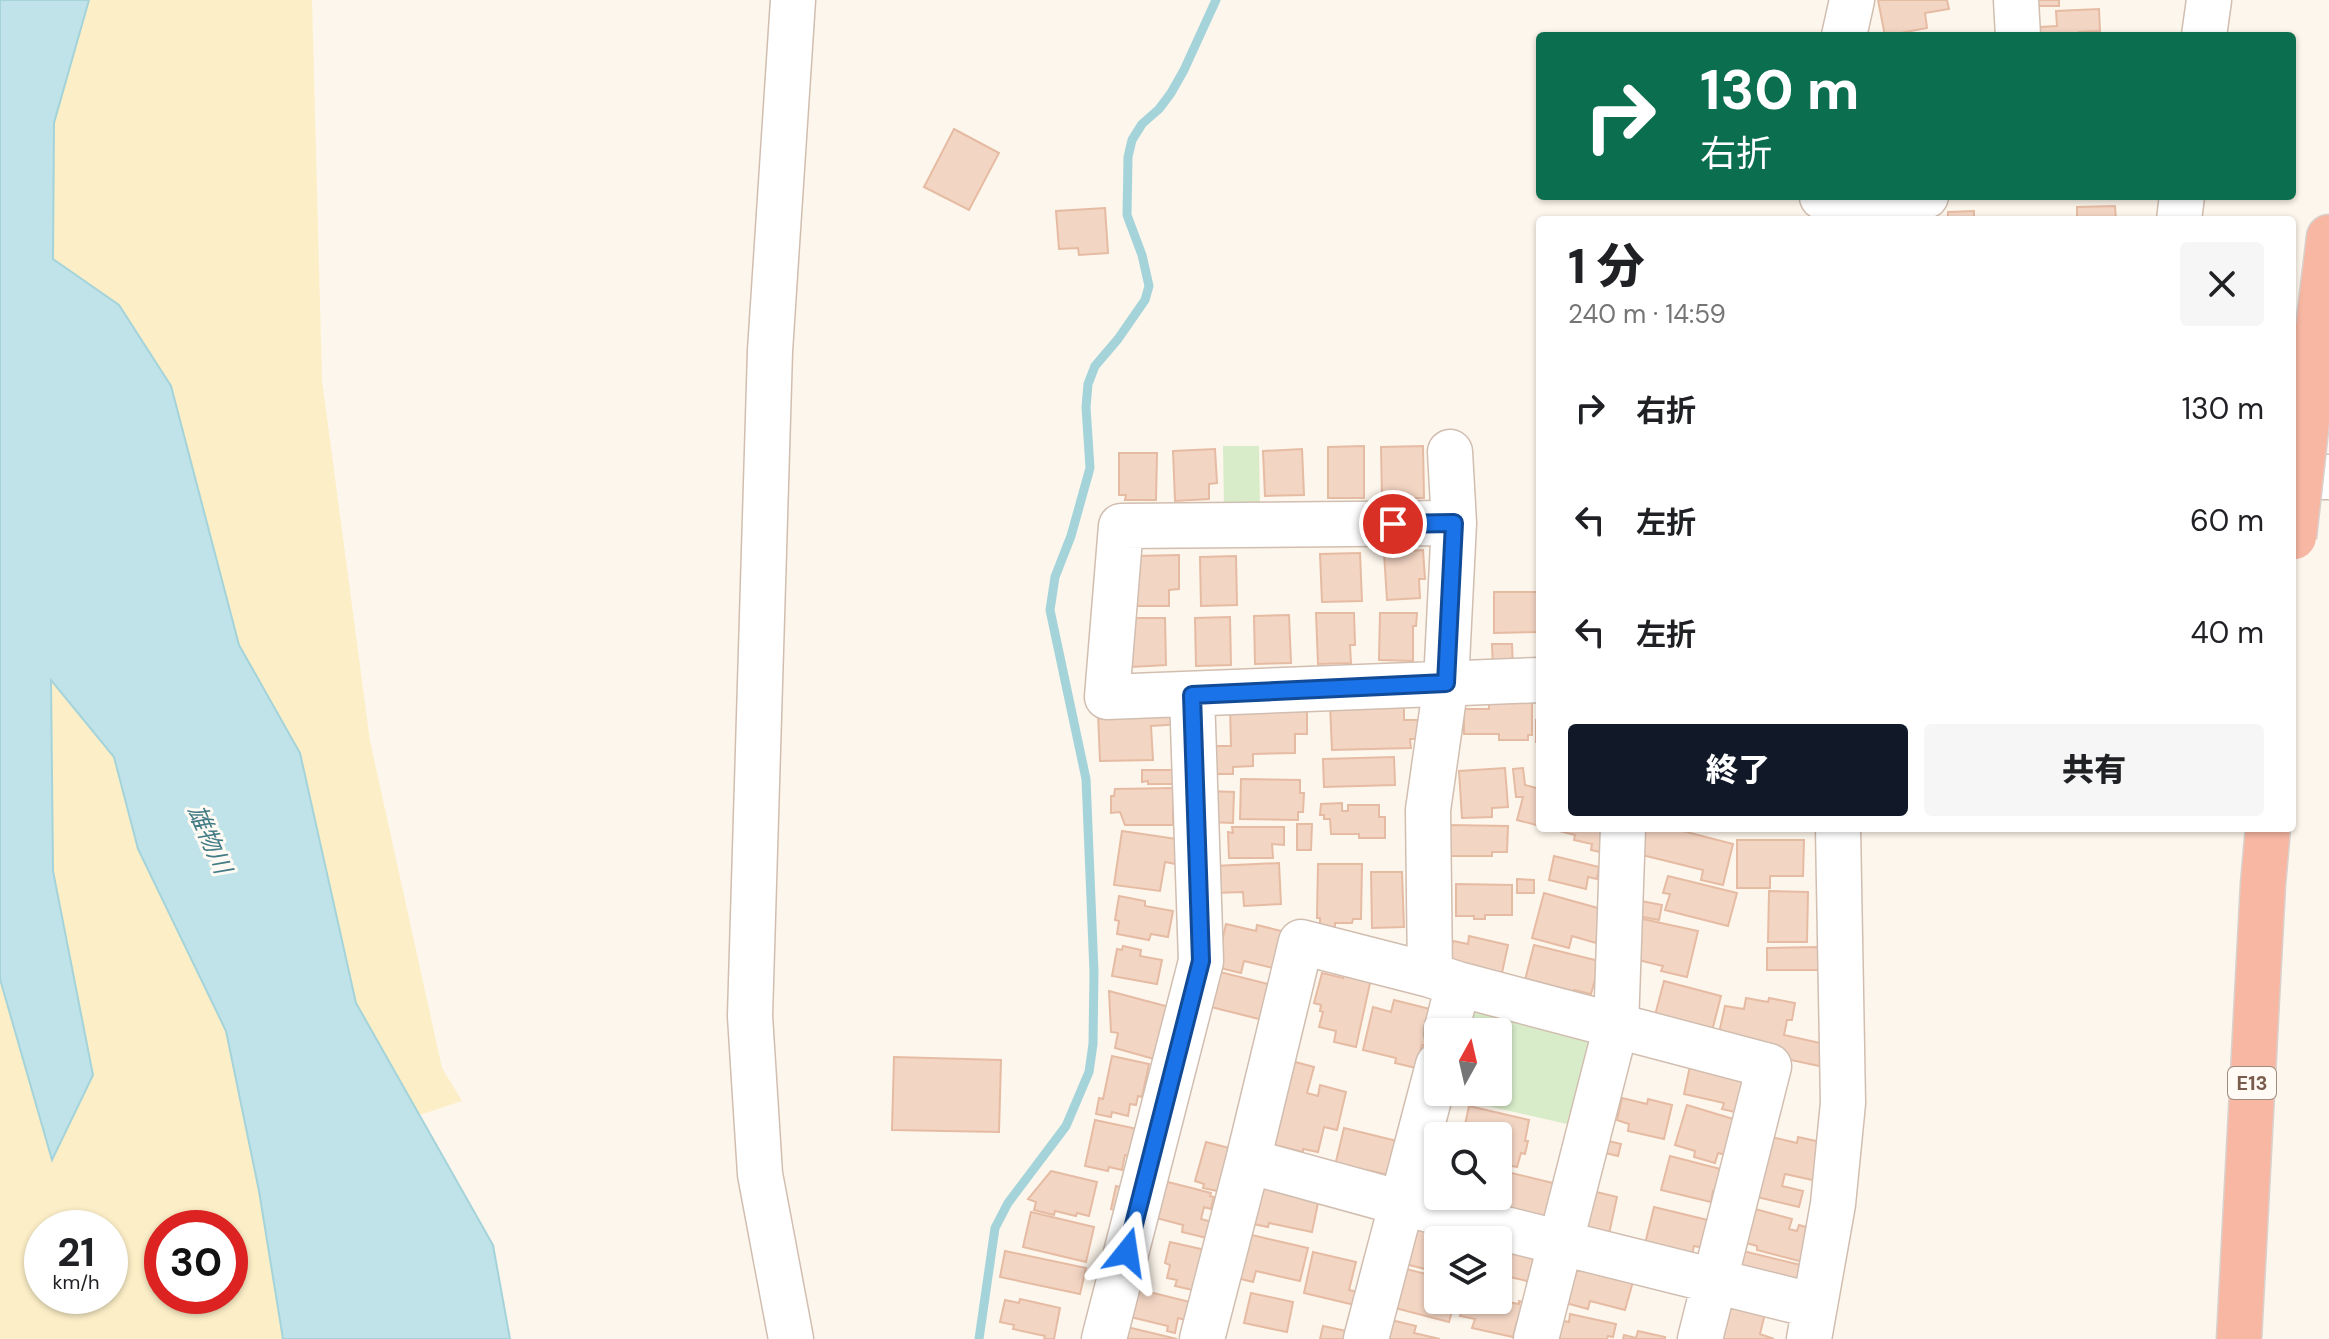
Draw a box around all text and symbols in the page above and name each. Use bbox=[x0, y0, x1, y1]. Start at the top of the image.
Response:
text: 130 m bbox=[1700, 53, 1859, 126]
icon: right bbox=[1568, 64, 1672, 168]
text: 右折 bbox=[1700, 130, 1772, 177]
text: 1 分 bbox=[1568, 235, 1645, 298]
button: close bbox=[2180, 242, 2264, 326]
text: 240 m · 14:59 bbox=[1568, 297, 1726, 331]
icon: right bbox=[1568, 386, 1612, 430]
text: 130 m bbox=[2182, 389, 2264, 428]
text: 右折 bbox=[1636, 391, 1696, 430]
pin bbox=[1359, 490, 1427, 558]
icon: left bbox=[1568, 498, 1612, 542]
text: 60 m bbox=[2190, 501, 2264, 540]
icon: arrive bbox=[1371, 502, 1415, 546]
text: 左折 bbox=[1636, 503, 1696, 542]
icon: left bbox=[1568, 610, 1612, 654]
text: 40 m bbox=[2191, 613, 2264, 652]
text: 左折 bbox=[1636, 615, 1696, 654]
button: 終了 bbox=[1568, 724, 1908, 816]
button: 共有 bbox=[1924, 724, 2264, 816]
water label: 雄物川 bbox=[181, 800, 240, 881]
north arrow bbox=[1424, 1018, 1512, 1106]
map controls bbox=[1424, 1018, 1512, 1314]
road number: E13 bbox=[2228, 1067, 2276, 1099]
button: search bbox=[1424, 1122, 1512, 1210]
speed limit sign: 30 bbox=[144, 1210, 248, 1314]
position arrow bbox=[1085, 1210, 1169, 1294]
text: 21 bbox=[57, 1226, 95, 1278]
button: layers bbox=[1424, 1226, 1512, 1314]
text: km/h bbox=[52, 1269, 100, 1295]

